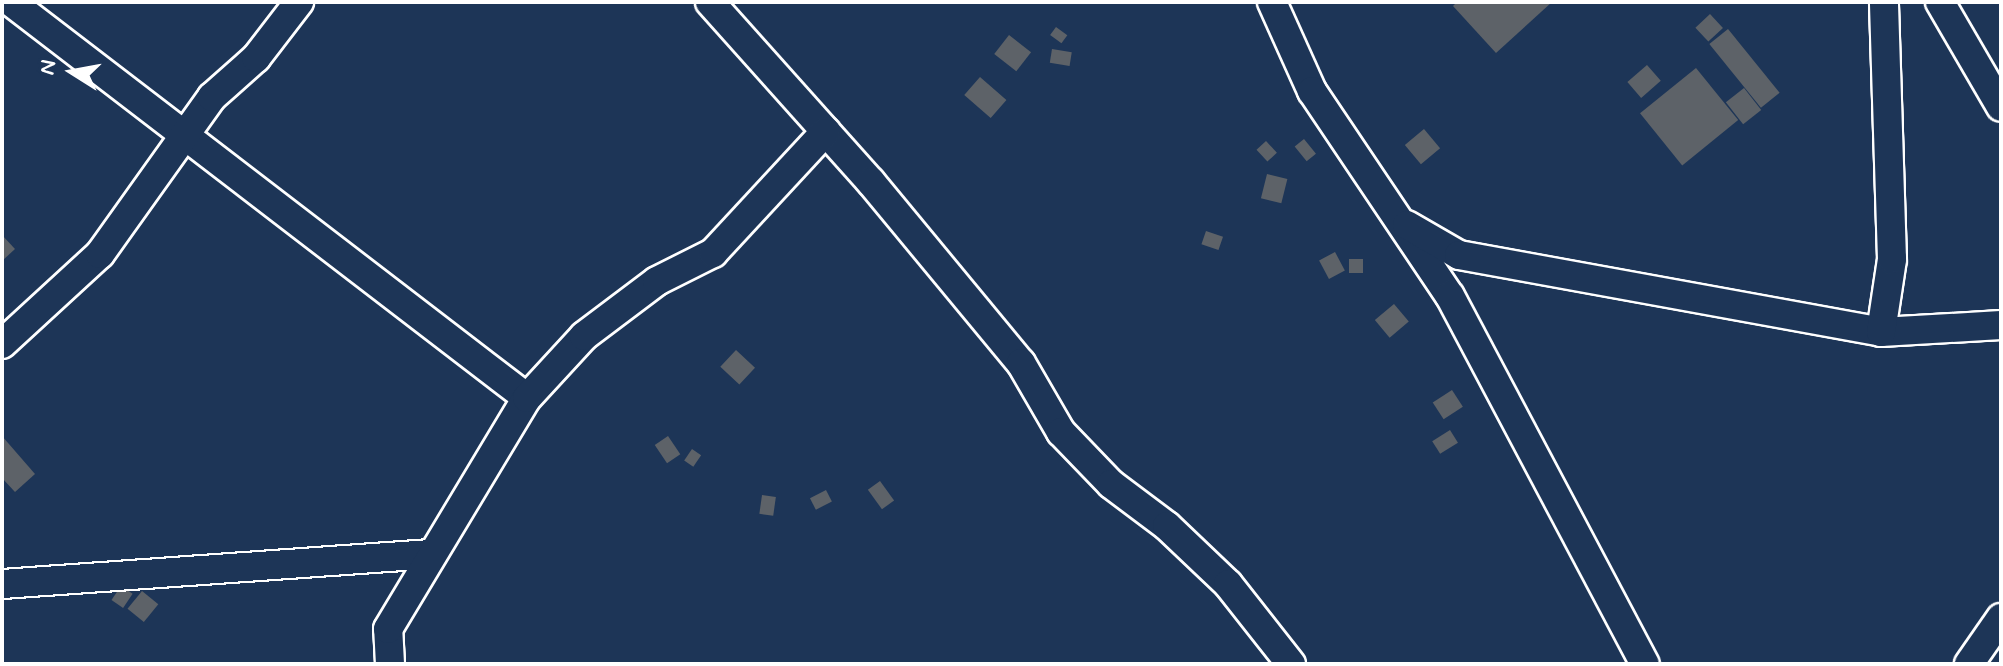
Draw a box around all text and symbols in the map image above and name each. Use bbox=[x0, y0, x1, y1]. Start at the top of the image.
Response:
north arrow bbox=[32, 32, 112, 112]
text: N bbox=[33, 58, 64, 77]

